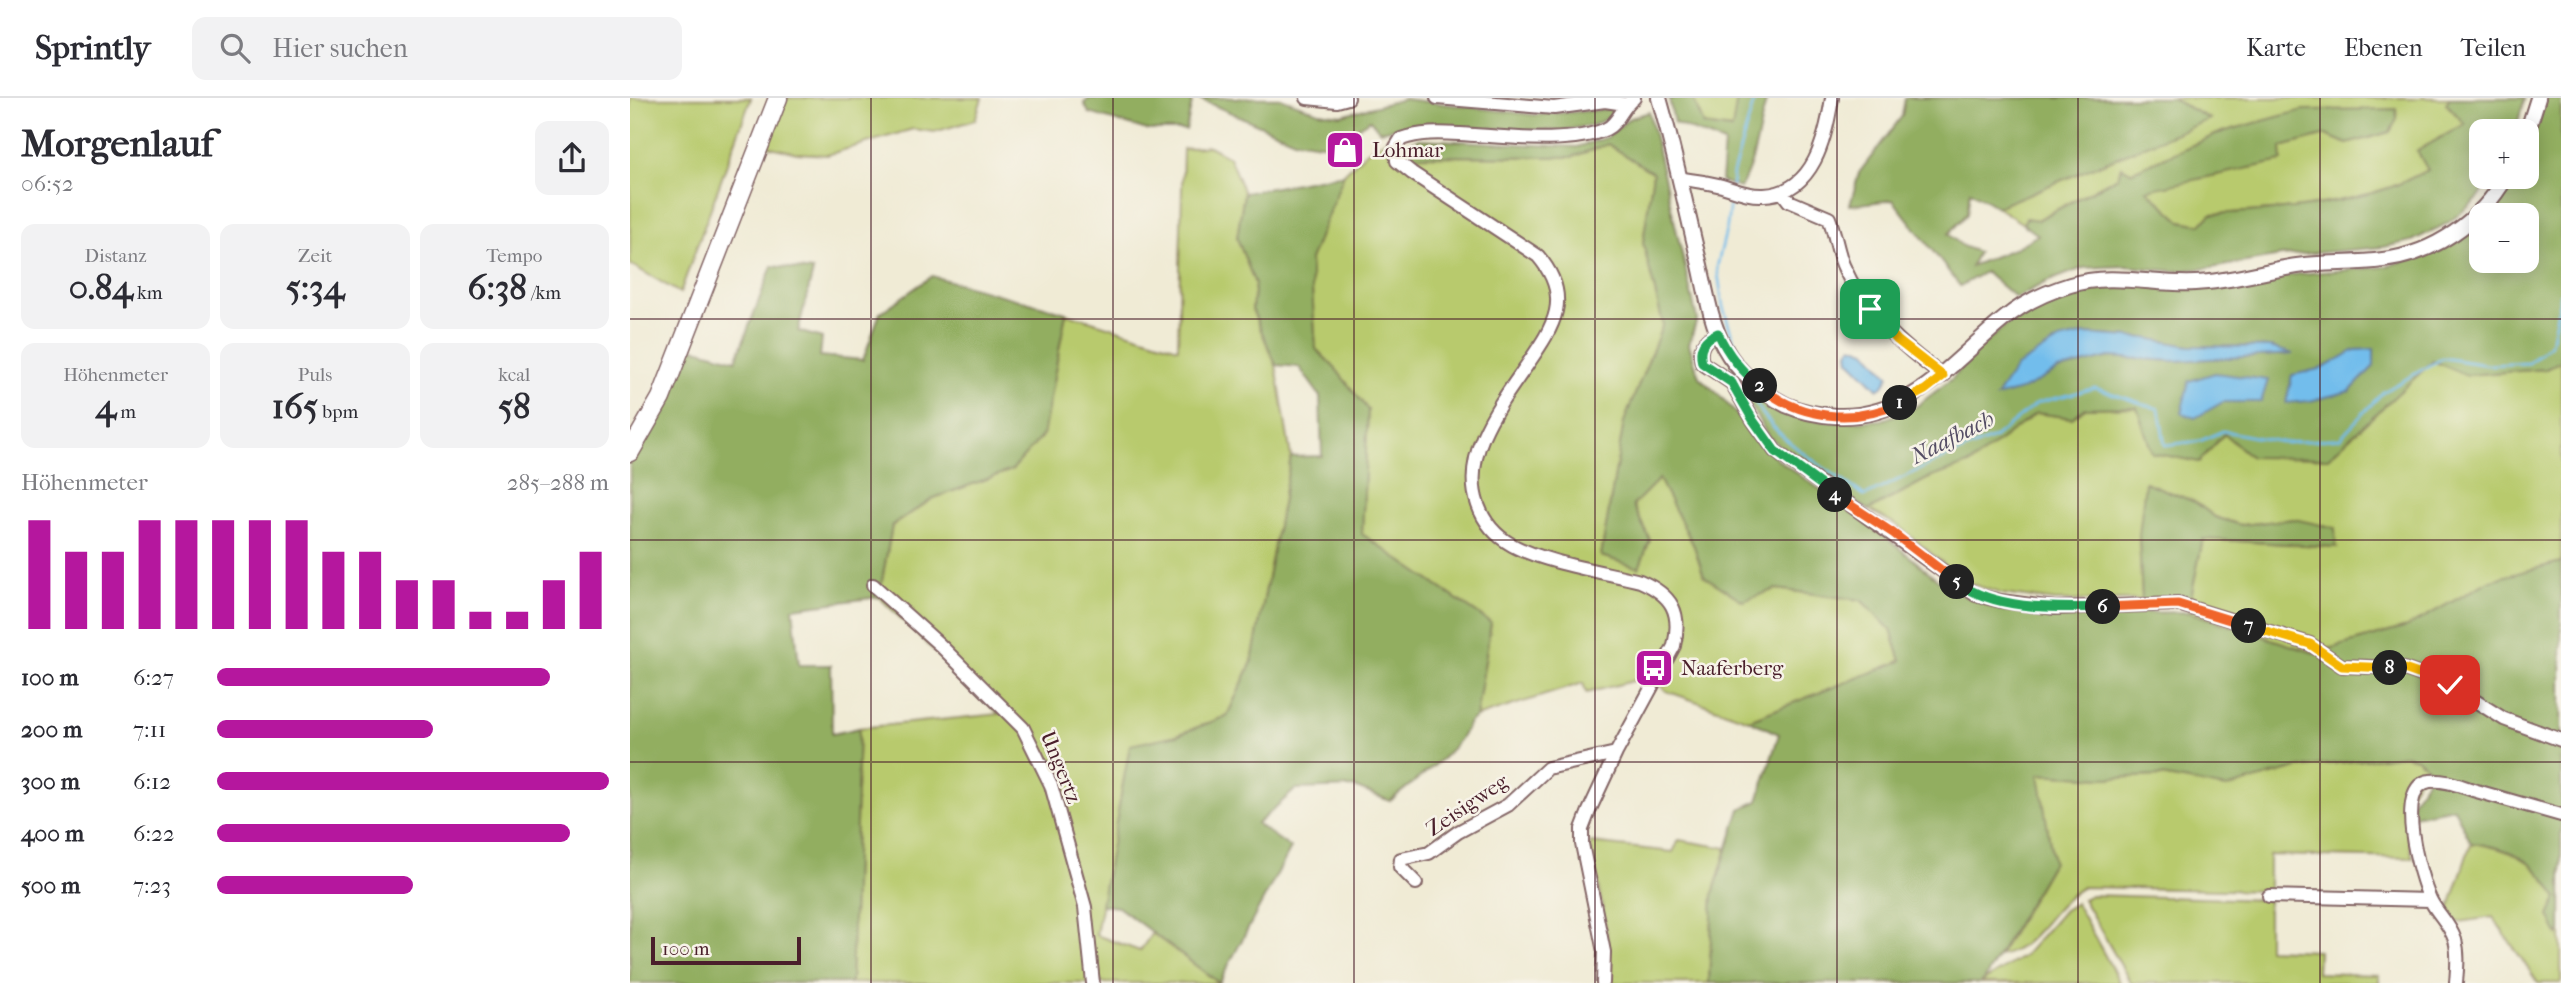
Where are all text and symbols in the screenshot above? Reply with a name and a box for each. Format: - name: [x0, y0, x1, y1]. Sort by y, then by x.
- search box: [192, 17, 682, 80]
- text: Sprintly: [35, 29, 150, 68]
- icon: search: [216, 29, 254, 67]
- text: Hier suchen: [272, 33, 408, 64]
- text: Karte: [2246, 34, 2306, 62]
- text: Ebenen: [2344, 34, 2423, 62]
- text: Teilen: [2461, 34, 2526, 62]
- map controls: [2469, 119, 2539, 273]
- button: +: [2469, 119, 2539, 189]
- text: Morgenlauf: [21, 121, 214, 166]
- button: share: [535, 121, 609, 195]
- shop icon: Lohmar: [1324, 129, 1366, 171]
- place label: Lohmar: [1372, 138, 1443, 162]
- text: 06:52: [21, 170, 73, 197]
- button: −: [2469, 203, 2539, 273]
- text: Distanz: [85, 245, 147, 267]
- text: Zeit: [298, 245, 332, 267]
- text: Tempo: [486, 245, 543, 267]
- text: 0.84: [69, 267, 133, 308]
- text: 5:34: [286, 267, 344, 308]
- text: 6:38: [467, 267, 527, 308]
- pin: [1840, 279, 1900, 339]
- text: km: [133, 282, 163, 304]
- text: /km: [527, 282, 561, 304]
- icon: arrive: [1851, 290, 1889, 328]
- text: Höhenmeter: [63, 364, 168, 386]
- text: Puls: [298, 364, 332, 386]
- text: kcal: [498, 364, 530, 386]
- pin: 2: [1742, 368, 1778, 404]
- text: 2: [1755, 374, 1764, 396]
- text: 4: [95, 386, 116, 427]
- text: 165: [272, 386, 318, 427]
- text: 58: [498, 386, 531, 427]
- pin: 1: [1882, 386, 1918, 420]
- text: 1: [1896, 391, 1903, 413]
- text: m: [116, 401, 136, 423]
- text: bpm: [318, 401, 358, 423]
- water label: Naafbach: [1905, 405, 1999, 470]
- text: Höhenmeter: [21, 469, 148, 496]
- text: 285–288 m: [507, 469, 609, 496]
- pin: 4: [1818, 478, 1852, 512]
- text: 4: [1829, 483, 1840, 505]
- pin: 5: [1940, 564, 1974, 600]
- text: 5: [1952, 570, 1961, 592]
- pin: 6: [2086, 589, 2120, 624]
- text: 6: [2097, 595, 2108, 617]
- pin: 7: [2232, 608, 2266, 644]
- text: 7: [2244, 614, 2253, 636]
- bus stop icon: Naaferberg: [1633, 647, 1675, 689]
- pin: 8: [2372, 650, 2408, 686]
- pin: [2420, 655, 2480, 715]
- place label: Naaferberg: [1681, 656, 1784, 680]
- text: 8: [2385, 656, 2394, 678]
- text: 100 m: [21, 664, 79, 691]
- text: 6:27: [133, 664, 174, 691]
- icon: check: [2431, 666, 2469, 704]
- text: 200 m: [21, 716, 82, 743]
- text: 7:11: [133, 716, 166, 743]
- street label: Ungertz: [1036, 727, 1086, 807]
- text: 300 m: [21, 768, 80, 795]
- text: 6:12: [133, 768, 171, 795]
- street label: Zeisigweg: [1422, 769, 1513, 841]
- text: 400 m: [21, 820, 84, 847]
- text: 6:22: [133, 820, 175, 847]
- text: 500 m: [21, 872, 80, 899]
- text: 7:23: [133, 872, 171, 899]
- scale bar: [651, 934, 802, 966]
- text: 100 m: [662, 938, 710, 960]

